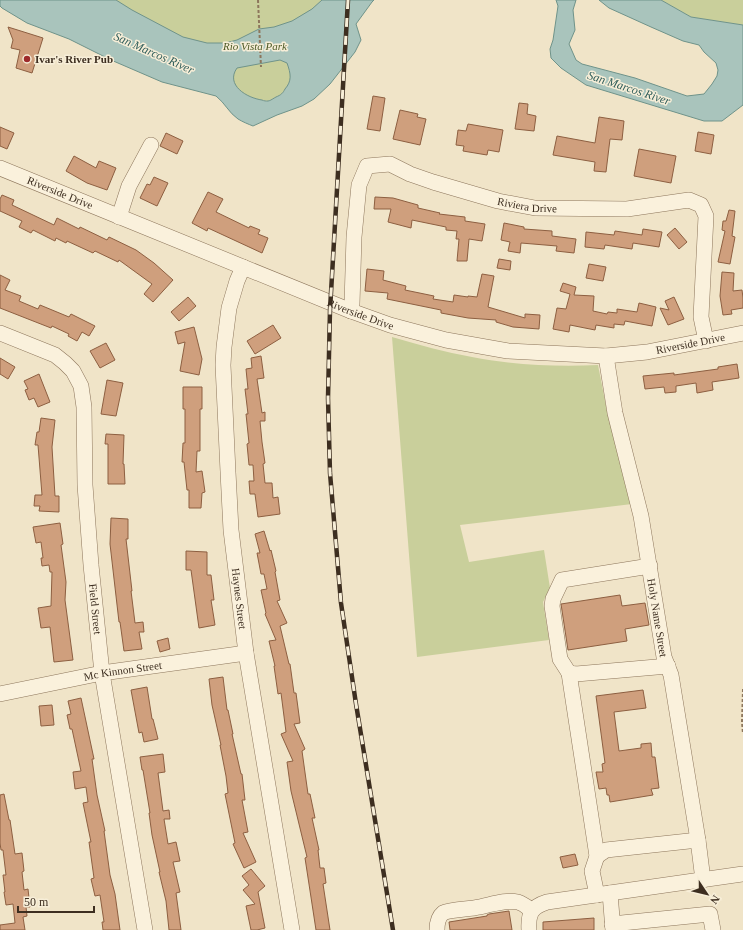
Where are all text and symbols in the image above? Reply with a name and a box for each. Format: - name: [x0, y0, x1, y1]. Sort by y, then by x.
- water label: San Marcos River: [112, 29, 197, 77]
- park label: Rio Vista Park: [222, 40, 288, 52]
- place label: Ivar's River Pub: [35, 53, 113, 65]
- marker: Ivar's River Pub: [22, 54, 32, 64]
- water label: San Marcos River: [586, 68, 672, 108]
- street label: Riverside Drive: [26, 174, 95, 211]
- street label: Riviera Drive: [496, 195, 557, 214]
- street label: Riverside Drive: [326, 296, 395, 332]
- street label: Riverside Drive: [655, 331, 726, 356]
- street label: Haynes Street: [230, 567, 249, 630]
- street label: Holy Name Street: [645, 578, 670, 658]
- street label: Field Street: [87, 583, 104, 635]
- street label: Mc Kinnon Street: [83, 659, 163, 683]
- north arrow: [687, 874, 727, 914]
- scale bar: [18, 888, 94, 914]
- text: N: [708, 893, 722, 906]
- text: 50 m: [24, 895, 49, 909]

